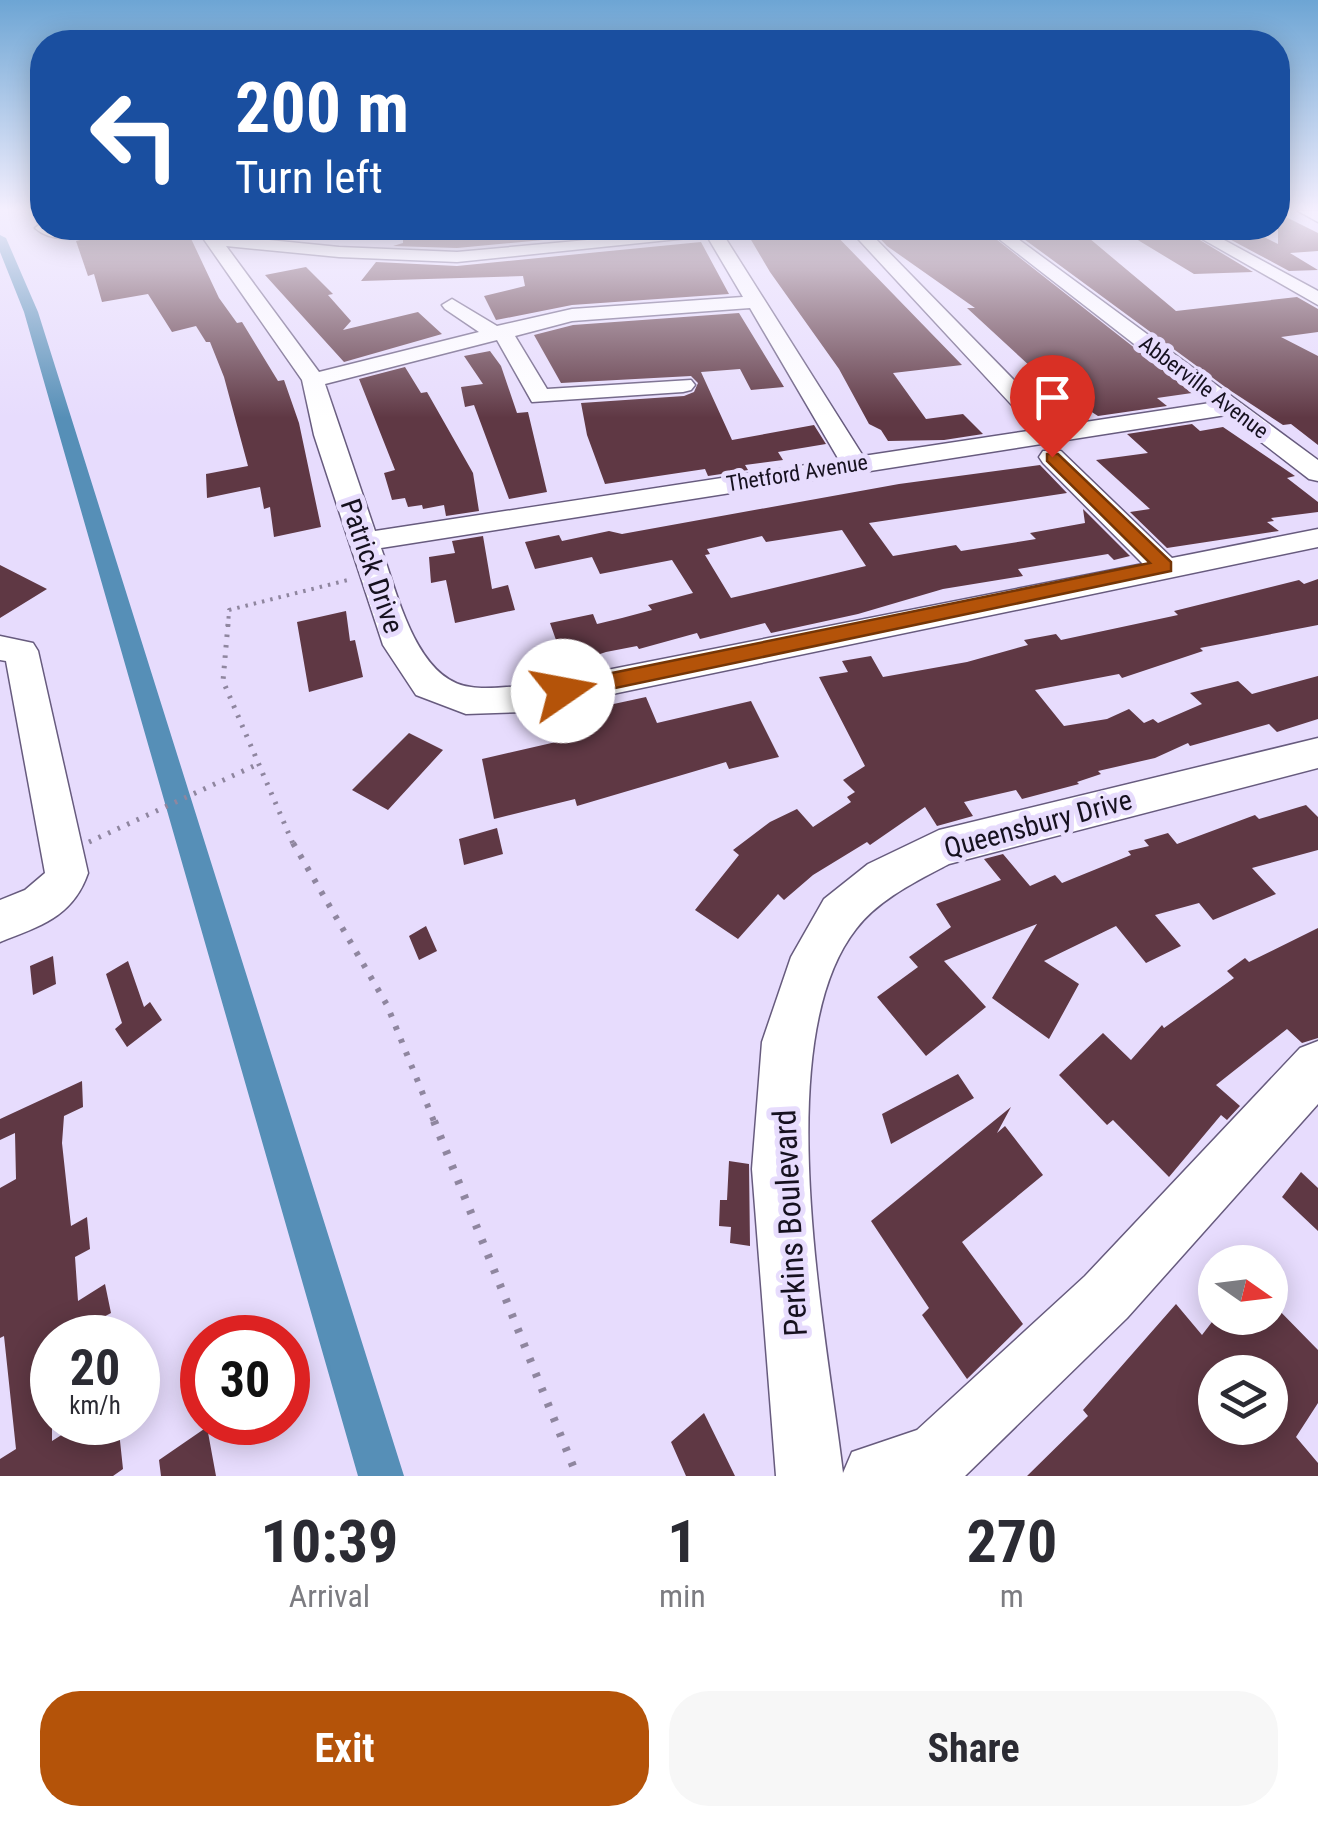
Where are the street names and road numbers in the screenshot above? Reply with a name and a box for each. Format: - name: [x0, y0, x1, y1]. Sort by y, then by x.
- street label: Abberville Avenue: [1135, 330, 1273, 444]
- street label: Thetford Avenue: [725, 449, 869, 497]
- street label: Patrick Drive: [334, 495, 410, 637]
- street label: Queensbury Drive: [941, 783, 1135, 865]
- street label: Perkins Boulevard: [765, 1109, 815, 1337]

